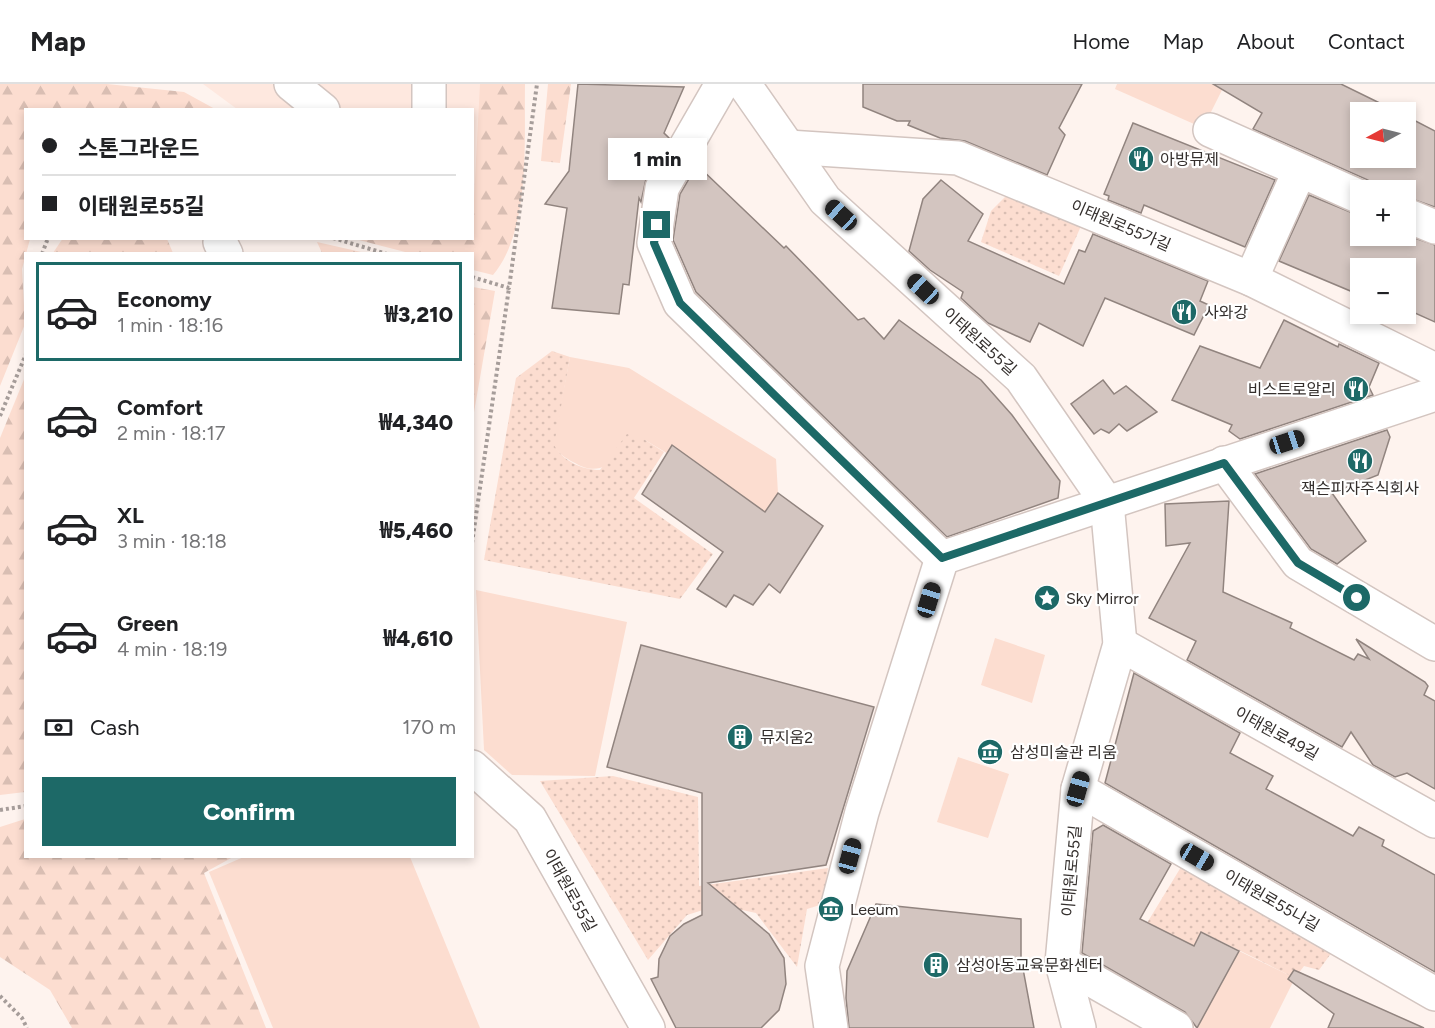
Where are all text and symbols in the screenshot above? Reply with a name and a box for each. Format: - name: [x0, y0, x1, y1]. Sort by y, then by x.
- text: Map: [30, 24, 86, 58]
- text: Home: [1073, 29, 1130, 54]
- text: Map: [1163, 29, 1204, 54]
- text: About: [1237, 29, 1295, 54]
- text: Contact: [1328, 29, 1405, 54]
- north arrow: [1350, 102, 1416, 168]
- map controls: [1350, 102, 1416, 324]
- text: 스톤그라운드: [78, 135, 199, 162]
- callout: 1 min: [608, 138, 706, 180]
- restaurant icon: 아방뮤제: [1126, 144, 1156, 174]
- text: 1 min: [634, 147, 681, 171]
- place label: 아방뮤제: [1160, 150, 1219, 169]
- button: +: [1350, 180, 1416, 246]
- text: 이태원로55길: [78, 193, 205, 220]
- car: [822, 196, 860, 234]
- street label: 이태원로55가길: [1068, 196, 1174, 255]
- route end: [643, 211, 670, 238]
- button: −: [1350, 258, 1416, 324]
- car: [904, 270, 942, 308]
- icon: car: [45, 285, 99, 339]
- text: Economy: [117, 286, 212, 313]
- restaurant icon: 사와강: [1169, 297, 1199, 327]
- text: ₩3,210: [385, 301, 453, 328]
- place label: 사와강: [1204, 303, 1248, 322]
- street label: 이태원로55길: [939, 304, 1020, 379]
- text: 1 min · 18:16: [117, 313, 223, 337]
- restaurant icon: 비스트로알리: [1341, 374, 1371, 404]
- place label: 비스트로알리: [1248, 380, 1336, 399]
- icon: car: [45, 393, 99, 447]
- text: Comfort: [117, 394, 203, 421]
- text: ₩4,340: [379, 409, 453, 436]
- text: 2 min · 18:17: [117, 421, 226, 445]
- car: [1267, 428, 1307, 456]
- restaurant icon: 잭슨피자주식회사: [1345, 446, 1375, 476]
- place label: 잭슨피자주식회사: [1301, 479, 1419, 498]
- icon: car: [45, 501, 99, 555]
- text: XL: [117, 502, 144, 529]
- text: ₩5,460: [380, 517, 453, 544]
- text: 3 min · 18:18: [117, 529, 227, 553]
- car: [915, 580, 943, 620]
- place icon: Sky Mirror: [1032, 583, 1062, 613]
- route start: [1343, 584, 1370, 611]
- place label: Sky Mirror: [1066, 589, 1139, 608]
- icon: car: [45, 609, 99, 663]
- text: Green: [117, 610, 179, 637]
- text: ₩4,610: [383, 625, 453, 652]
- text: 4 min · 18:19: [117, 637, 227, 661]
- street label: 이태원로49길: [1232, 703, 1322, 764]
- icon: cash: [42, 711, 75, 744]
- text: Cash: [90, 714, 140, 741]
- text: 170 m: [402, 715, 456, 739]
- building icon: 뮤지움2: [725, 722, 755, 752]
- place label: 뮤지움2: [760, 728, 813, 747]
- museum icon: 삼성미술관 리움: [975, 737, 1005, 767]
- place label: 삼성미술관 리움: [1010, 743, 1117, 762]
- car: [1064, 769, 1092, 809]
- button: Confirm: [42, 777, 456, 846]
- street label: 이태원로55길: [1058, 824, 1085, 918]
- car: [837, 836, 863, 876]
- car: [1177, 840, 1217, 874]
- street label: 이태원로55길: [539, 845, 600, 935]
- street label: 이태원로55나길: [1221, 866, 1323, 935]
- museum icon: Leeum: [816, 894, 846, 924]
- place label: Leeum: [850, 900, 898, 919]
- building icon: 삼성아동교육문화센터: [921, 950, 951, 980]
- place label: 삼성아동교육문화센터: [956, 956, 1103, 975]

